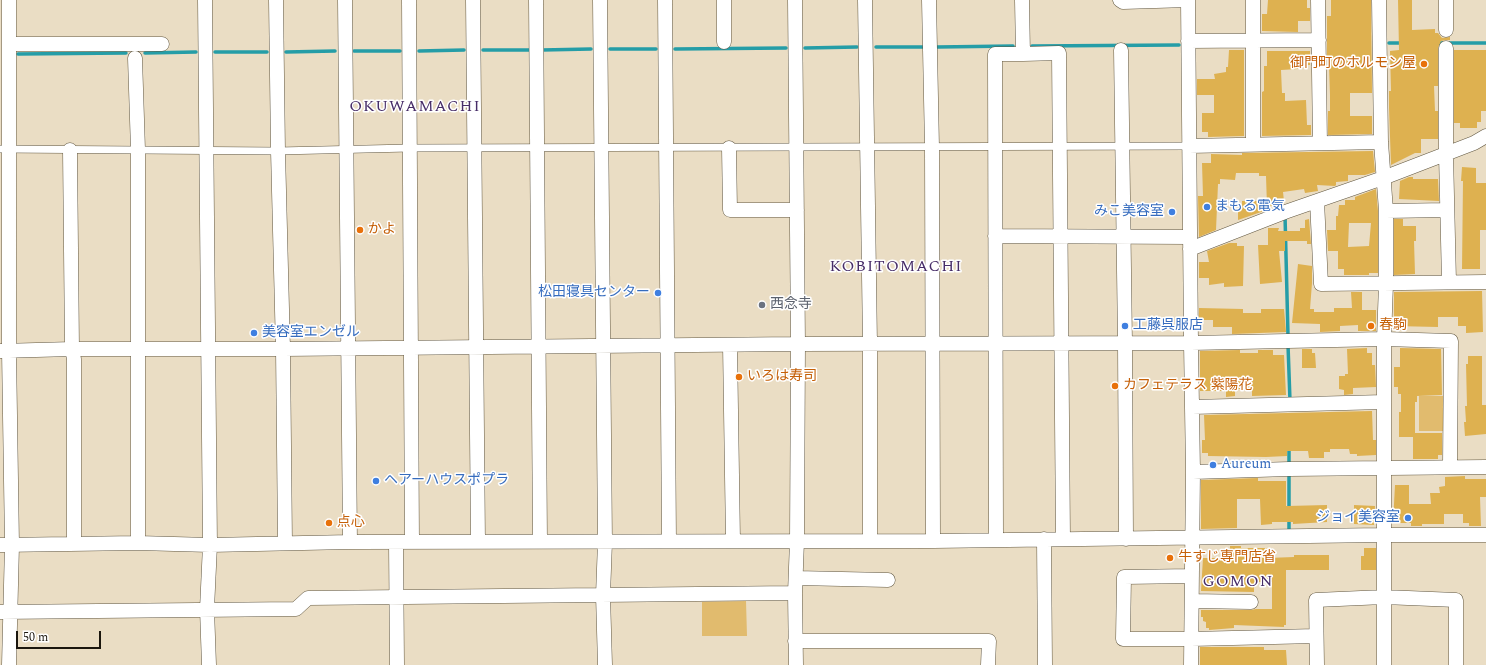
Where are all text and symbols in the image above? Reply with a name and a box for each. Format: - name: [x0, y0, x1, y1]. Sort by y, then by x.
- place label: 御門町のホルモン屋: [1290, 56, 1416, 72]
- marker: 御門町のホルモン屋: [1419, 59, 1429, 69]
- district label: OKUWAMACHI: [349, 98, 481, 118]
- place label: まもる電気: [1215, 199, 1285, 215]
- marker: まもる電気: [1202, 202, 1212, 212]
- place label: みこ美容室: [1094, 204, 1164, 220]
- marker: みこ美容室: [1167, 207, 1177, 217]
- place label: かよ: [368, 222, 396, 238]
- marker: かよ: [355, 225, 365, 235]
- district label: KOBITOMACHI: [830, 258, 962, 278]
- place label: 松田寝具センター: [538, 285, 650, 301]
- marker: 松田寝具センター: [653, 288, 663, 298]
- place label: 西念寺: [770, 297, 812, 313]
- marker: 西念寺: [757, 300, 767, 310]
- place label: 工藤呉服店: [1133, 318, 1203, 334]
- place label: 春駒: [1379, 318, 1407, 334]
- marker: 工藤呉服店: [1120, 321, 1130, 331]
- marker: 春駒: [1366, 321, 1376, 331]
- place label: 美容室エンゼル: [262, 325, 360, 341]
- marker: 美容室エンゼル: [249, 328, 259, 338]
- place label: いろは寿司: [747, 369, 817, 385]
- marker: いろは寿司: [734, 372, 744, 382]
- place label: カフェテラス 紫陽花: [1123, 378, 1252, 394]
- marker: カフェテラス 紫陽花: [1110, 381, 1120, 391]
- place label: Aureum: [1221, 457, 1271, 473]
- marker: Aureum: [1208, 460, 1218, 470]
- place label: ヘアーハウスポプラ: [384, 473, 509, 489]
- marker: ヘアーハウスポプラ: [371, 476, 381, 486]
- place label: ジョイ美容室: [1316, 510, 1400, 526]
- marker: ジョイ美容室: [1403, 513, 1413, 523]
- place label: 点心: [337, 515, 365, 531]
- marker: 点心: [324, 518, 334, 528]
- place label: 牛すじ専門店省: [1178, 550, 1276, 566]
- marker: 牛すじ専門店省: [1165, 553, 1175, 563]
- district label: GOMON: [1202, 573, 1274, 593]
- scale bar: [18, 623, 103, 649]
- text: 50 m: [23, 628, 48, 647]

